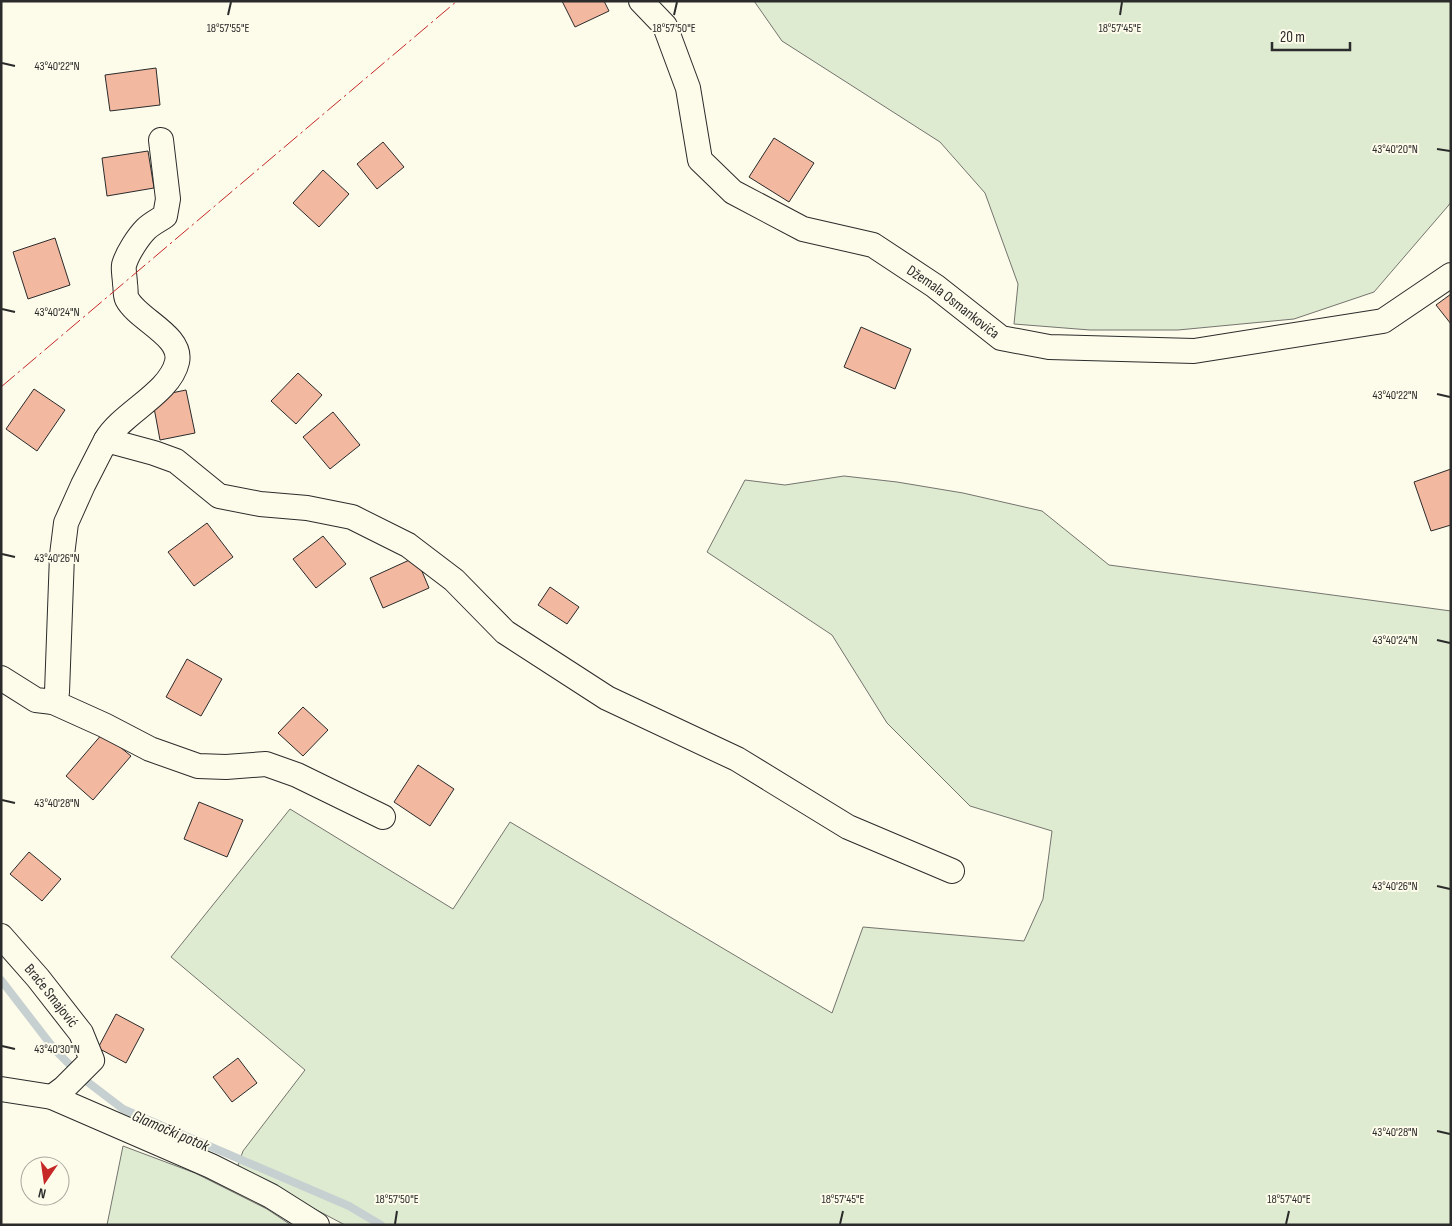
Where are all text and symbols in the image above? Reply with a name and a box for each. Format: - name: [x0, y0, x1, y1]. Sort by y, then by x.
- scale bar: [1272, 20, 1350, 52]
- text: 18°57'55"E: [207, 21, 249, 36]
- text: 18°57'50"E: [652, 21, 696, 36]
- text: 18°57'45"E: [1099, 21, 1142, 36]
- text: 20 m: [1280, 28, 1305, 47]
- text: 43°40'22"N: [34, 59, 80, 74]
- text: 43°40'20"N: [1372, 142, 1418, 157]
- street label: Džemala Osmankovića: [903, 261, 1003, 343]
- text: 43°40'24"N: [34, 305, 80, 320]
- text: 43°40'22"N: [1372, 388, 1418, 403]
- text: 43°40'26"N: [34, 551, 80, 566]
- text: 43°40'24"N: [1372, 633, 1418, 648]
- text: 43°40'28"N: [34, 796, 80, 811]
- text: 43°40'26"N: [1372, 879, 1418, 894]
- street label: Braće Smajović: [20, 960, 82, 1032]
- text: 43°40'30"N: [34, 1042, 80, 1057]
- water label: Glamočki potok: [129, 1107, 213, 1156]
- text: 43°40'28"N: [1372, 1125, 1418, 1140]
- north arrow: [20, 1156, 70, 1206]
- text: N: [37, 1184, 48, 1202]
- text: 18°57'50"E: [375, 1192, 419, 1207]
- text: 18°57'45"E: [822, 1192, 865, 1207]
- text: 18°57'40"E: [1267, 1192, 1311, 1207]

